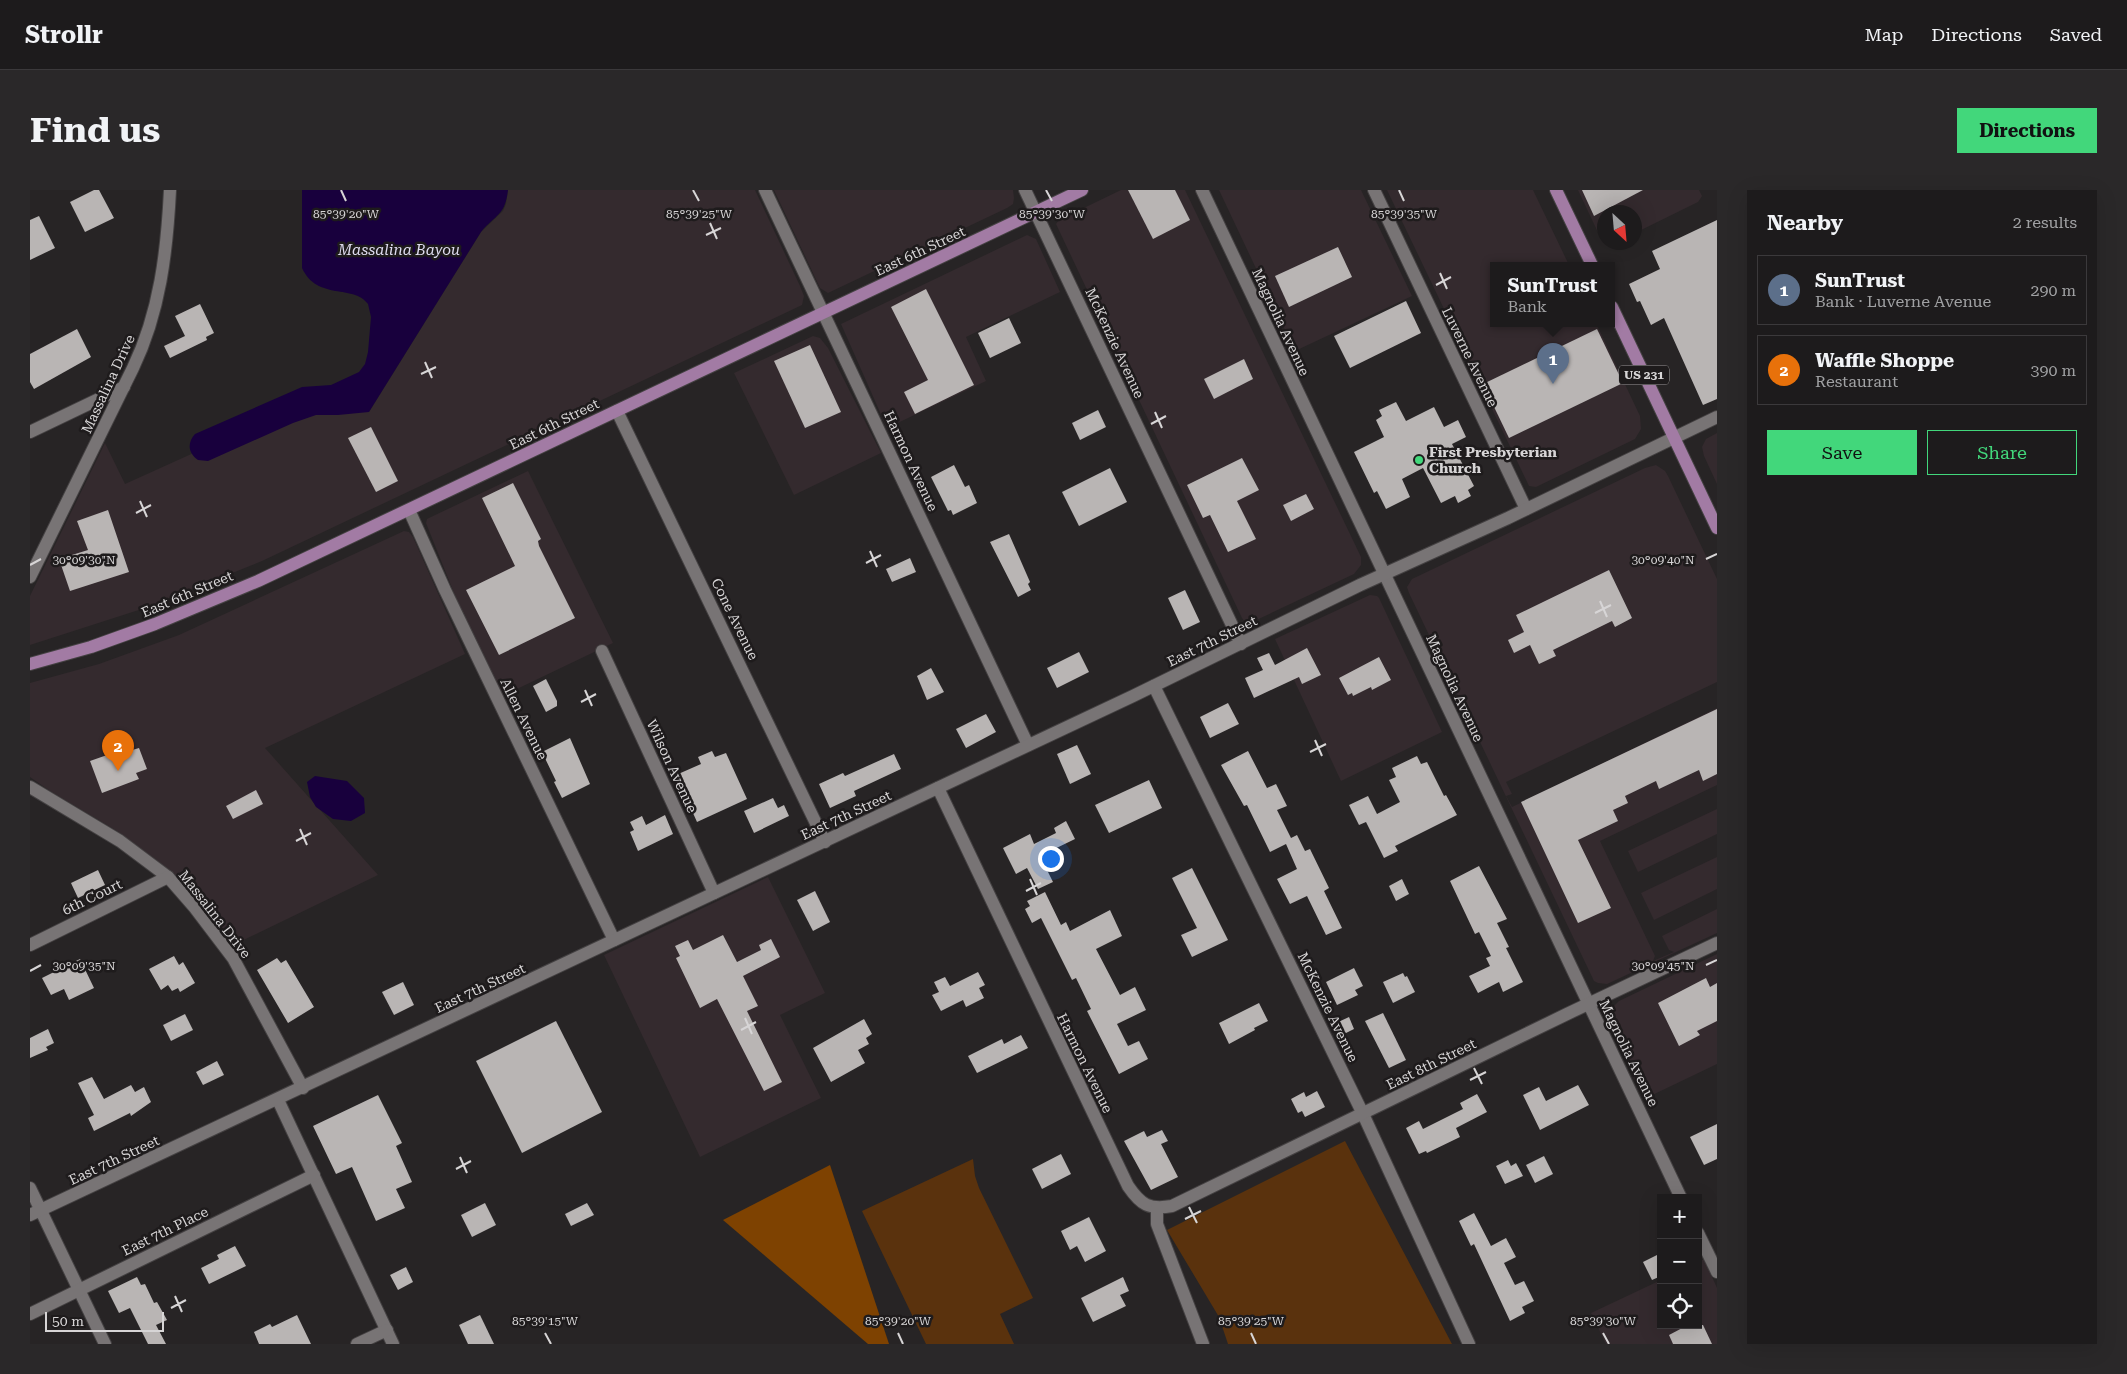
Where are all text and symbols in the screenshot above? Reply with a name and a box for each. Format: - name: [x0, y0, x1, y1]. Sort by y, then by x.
- text: Strollr: [25, 21, 103, 49]
- text: Map: [1865, 24, 1903, 45]
- text: Directions: [1931, 24, 2022, 45]
- text: Saved: [2050, 24, 2102, 45]
- button: Directions: [1957, 108, 2097, 153]
- text: Find us: [30, 110, 160, 151]
- north arrow: [1597, 205, 1642, 250]
- text: 85°39'20"W: [313, 207, 380, 221]
- text: 85°39'25"W: [666, 207, 733, 221]
- text: 85°39'30"W: [1019, 207, 1086, 221]
- text: 85°39'35"W: [1371, 207, 1438, 221]
- text: Nearby: [1767, 211, 1843, 235]
- text: 2 results: [2013, 213, 2077, 232]
- street label: East 6th Street: [872, 223, 968, 279]
- water label: Massalina Bayou: [337, 241, 460, 259]
- popup: [1490, 262, 1615, 327]
- street label: Magnolia Avenue: [1249, 266, 1313, 378]
- text: SunTrust: [1815, 269, 1905, 292]
- text: SunTrust: [1507, 274, 1598, 297]
- text: 1: [1780, 281, 1788, 300]
- text: 290 m: [2030, 281, 2076, 300]
- street label: McKenzie Avenue: [1082, 285, 1148, 401]
- text: Bank · Luverne Avenue: [1815, 292, 1991, 311]
- text: Bank: [1507, 297, 1547, 316]
- street label: Luverne Avenue: [1439, 304, 1501, 410]
- street label: Massalina Drive: [78, 332, 138, 436]
- pin: 1: [1537, 343, 1569, 384]
- text: Waffle Shoppe: [1815, 349, 1954, 372]
- text: 2: [1780, 361, 1788, 380]
- text: 390 m: [2030, 361, 2076, 380]
- road number: US 231: [1619, 366, 1669, 384]
- text: Restaurant: [1815, 372, 1898, 391]
- street label: East 6th Street: [507, 395, 601, 453]
- street label: Harmon Avenue: [881, 408, 941, 514]
- button: Save: [1767, 430, 1917, 475]
- button: Share: [1927, 430, 2077, 475]
- place label: First Presbyterian Church: [1429, 444, 1558, 476]
- marker: First Presbyterian Church: [1413, 454, 1425, 466]
- text: 30°09'30"N: [52, 553, 116, 567]
- text: 30°09'40"N: [1631, 553, 1695, 567]
- street label: East 6th Street: [139, 568, 235, 620]
- street label: Cone Avenue: [708, 575, 762, 663]
- street label: East 7th Street: [1165, 612, 1259, 670]
- street label: Magnolia Avenue: [1423, 632, 1487, 744]
- street label: Allen Avenue: [497, 675, 551, 763]
- street label: Wilson Avenue: [643, 717, 701, 815]
- pin: 2: [102, 730, 134, 771]
- street label: East 7th Street: [798, 787, 894, 843]
- your location: [1038, 846, 1064, 872]
- street label: Massalina Drive: [176, 867, 254, 961]
- street label: 6th Court: [60, 876, 124, 918]
- street label: McKenzie Avenue: [1294, 950, 1362, 1065]
- text: 30°09'35"N: [52, 959, 116, 973]
- text: 30°09'45"N: [1631, 959, 1695, 973]
- street label: East 7th Street: [432, 960, 528, 1016]
- street label: Magnolia Avenue: [1596, 997, 1662, 1109]
- street label: Harmon Avenue: [1054, 1011, 1116, 1116]
- street label: East 8th Street: [1384, 1035, 1478, 1093]
- street label: East 7th Street: [66, 1132, 162, 1188]
- map controls: [1657, 1194, 1702, 1329]
- button: +: [1657, 1194, 1702, 1239]
- street label: East 7th Place: [119, 1203, 211, 1259]
- button: −: [1657, 1239, 1702, 1284]
- button: locate: [1657, 1284, 1702, 1329]
- scale bar: [45, 1309, 164, 1332]
- text: 50 m: [52, 1313, 84, 1329]
- text: 85°39'15"W: [512, 1314, 579, 1328]
- text: 85°39'20"W: [865, 1314, 932, 1328]
- text: 85°39'25"W: [1218, 1314, 1285, 1328]
- text: 85°39'30"W: [1570, 1314, 1637, 1328]

